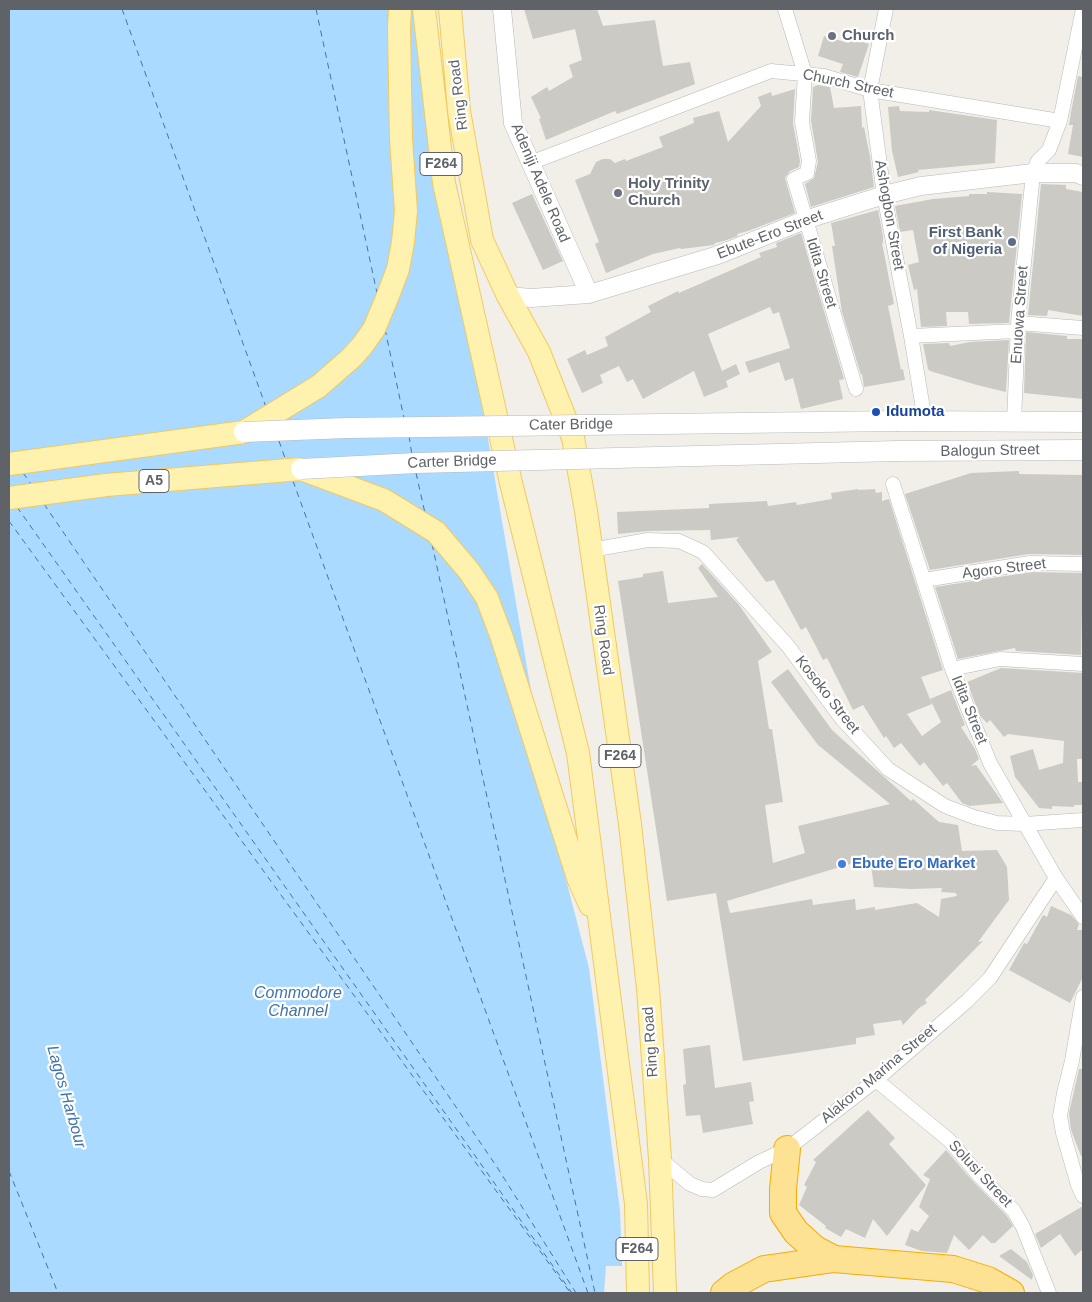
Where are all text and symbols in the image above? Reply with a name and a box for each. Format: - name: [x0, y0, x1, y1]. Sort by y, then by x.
- place label: Church: [842, 27, 894, 45]
- marker: Church: [826, 30, 838, 42]
- street label: Ring Road: [446, 59, 472, 131]
- street label: Church Street: [801, 66, 895, 102]
- street label: Adeniji Adele Road: [507, 121, 573, 245]
- road number: F264: [420, 152, 462, 175]
- street label: Ashogbon Street: [870, 158, 908, 272]
- place label: Holy Trinity Church: [628, 175, 710, 210]
- marker: Holy Trinity Church: [612, 187, 624, 199]
- street label: Ebute-Ero Street: [715, 207, 825, 263]
- place label: First Bank of Nigeria: [929, 224, 1002, 259]
- street label: Idita Street: [802, 236, 840, 310]
- marker: First Bank of Nigeria: [1006, 236, 1018, 248]
- street label: Enuowa Street: [1008, 265, 1032, 365]
- place label: Idumota: [886, 403, 944, 421]
- marker: Idumota: [870, 406, 882, 418]
- street label: Cater Bridge: [529, 415, 613, 435]
- street label: Balogun Street: [940, 441, 1040, 461]
- street label: Carter Bridge: [407, 451, 497, 473]
- road number: A5: [139, 470, 169, 492]
- street label: Agoro Street: [961, 555, 1047, 583]
- street label: Ring Road: [589, 604, 617, 676]
- street label: Kosoko Street: [791, 652, 863, 738]
- street label: Idita Street: [947, 673, 991, 747]
- road number: F264: [599, 744, 641, 768]
- place label: Ebute Ero Market: [852, 855, 975, 873]
- marker: Ebute Ero Market: [836, 858, 848, 870]
- water label: Commodore Channel: [254, 984, 342, 1022]
- street label: Ring Road: [640, 1006, 662, 1078]
- street label: Alakoro Marina Street: [818, 1020, 940, 1128]
- water label: Lagos Harbour: [42, 1043, 90, 1151]
- street label: Solusi Street: [944, 1137, 1016, 1211]
- road number: F264: [616, 1238, 658, 1260]

